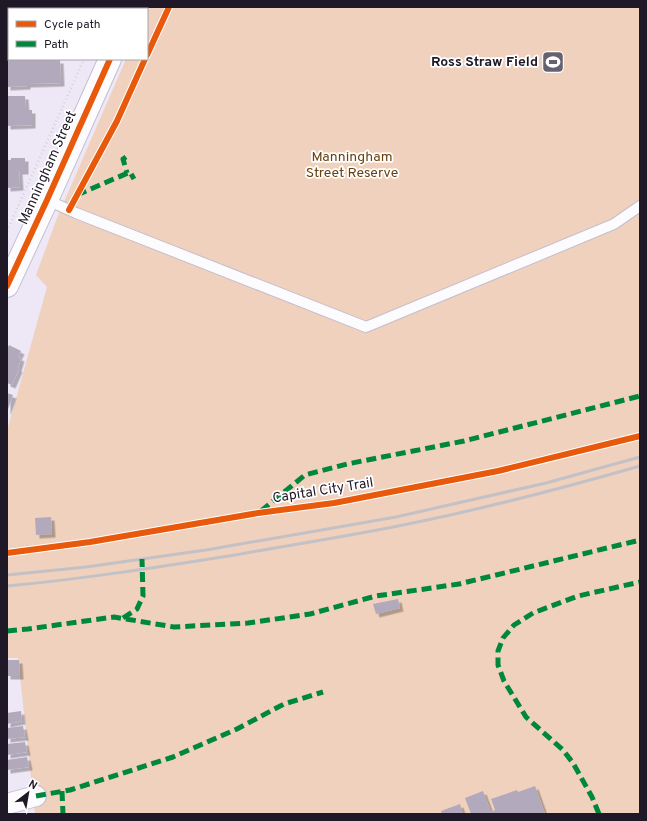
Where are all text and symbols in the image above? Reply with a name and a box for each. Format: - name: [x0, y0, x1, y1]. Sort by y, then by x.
- legend: [8, 8, 148, 60]
- text: Cycle path: [44, 17, 101, 33]
- text: Path: [44, 37, 69, 53]
- sports icon: Ross Straw Field: [540, 49, 566, 75]
- place label: Ross Straw Field: [431, 54, 538, 71]
- street label: Manningham Street: [15, 108, 81, 228]
- park label: Manningham Street Reserve: [306, 149, 398, 182]
- street label: Capital City Trail: [271, 475, 375, 507]
- north arrow: [8, 773, 48, 813]
- text: N: [26, 777, 40, 793]

